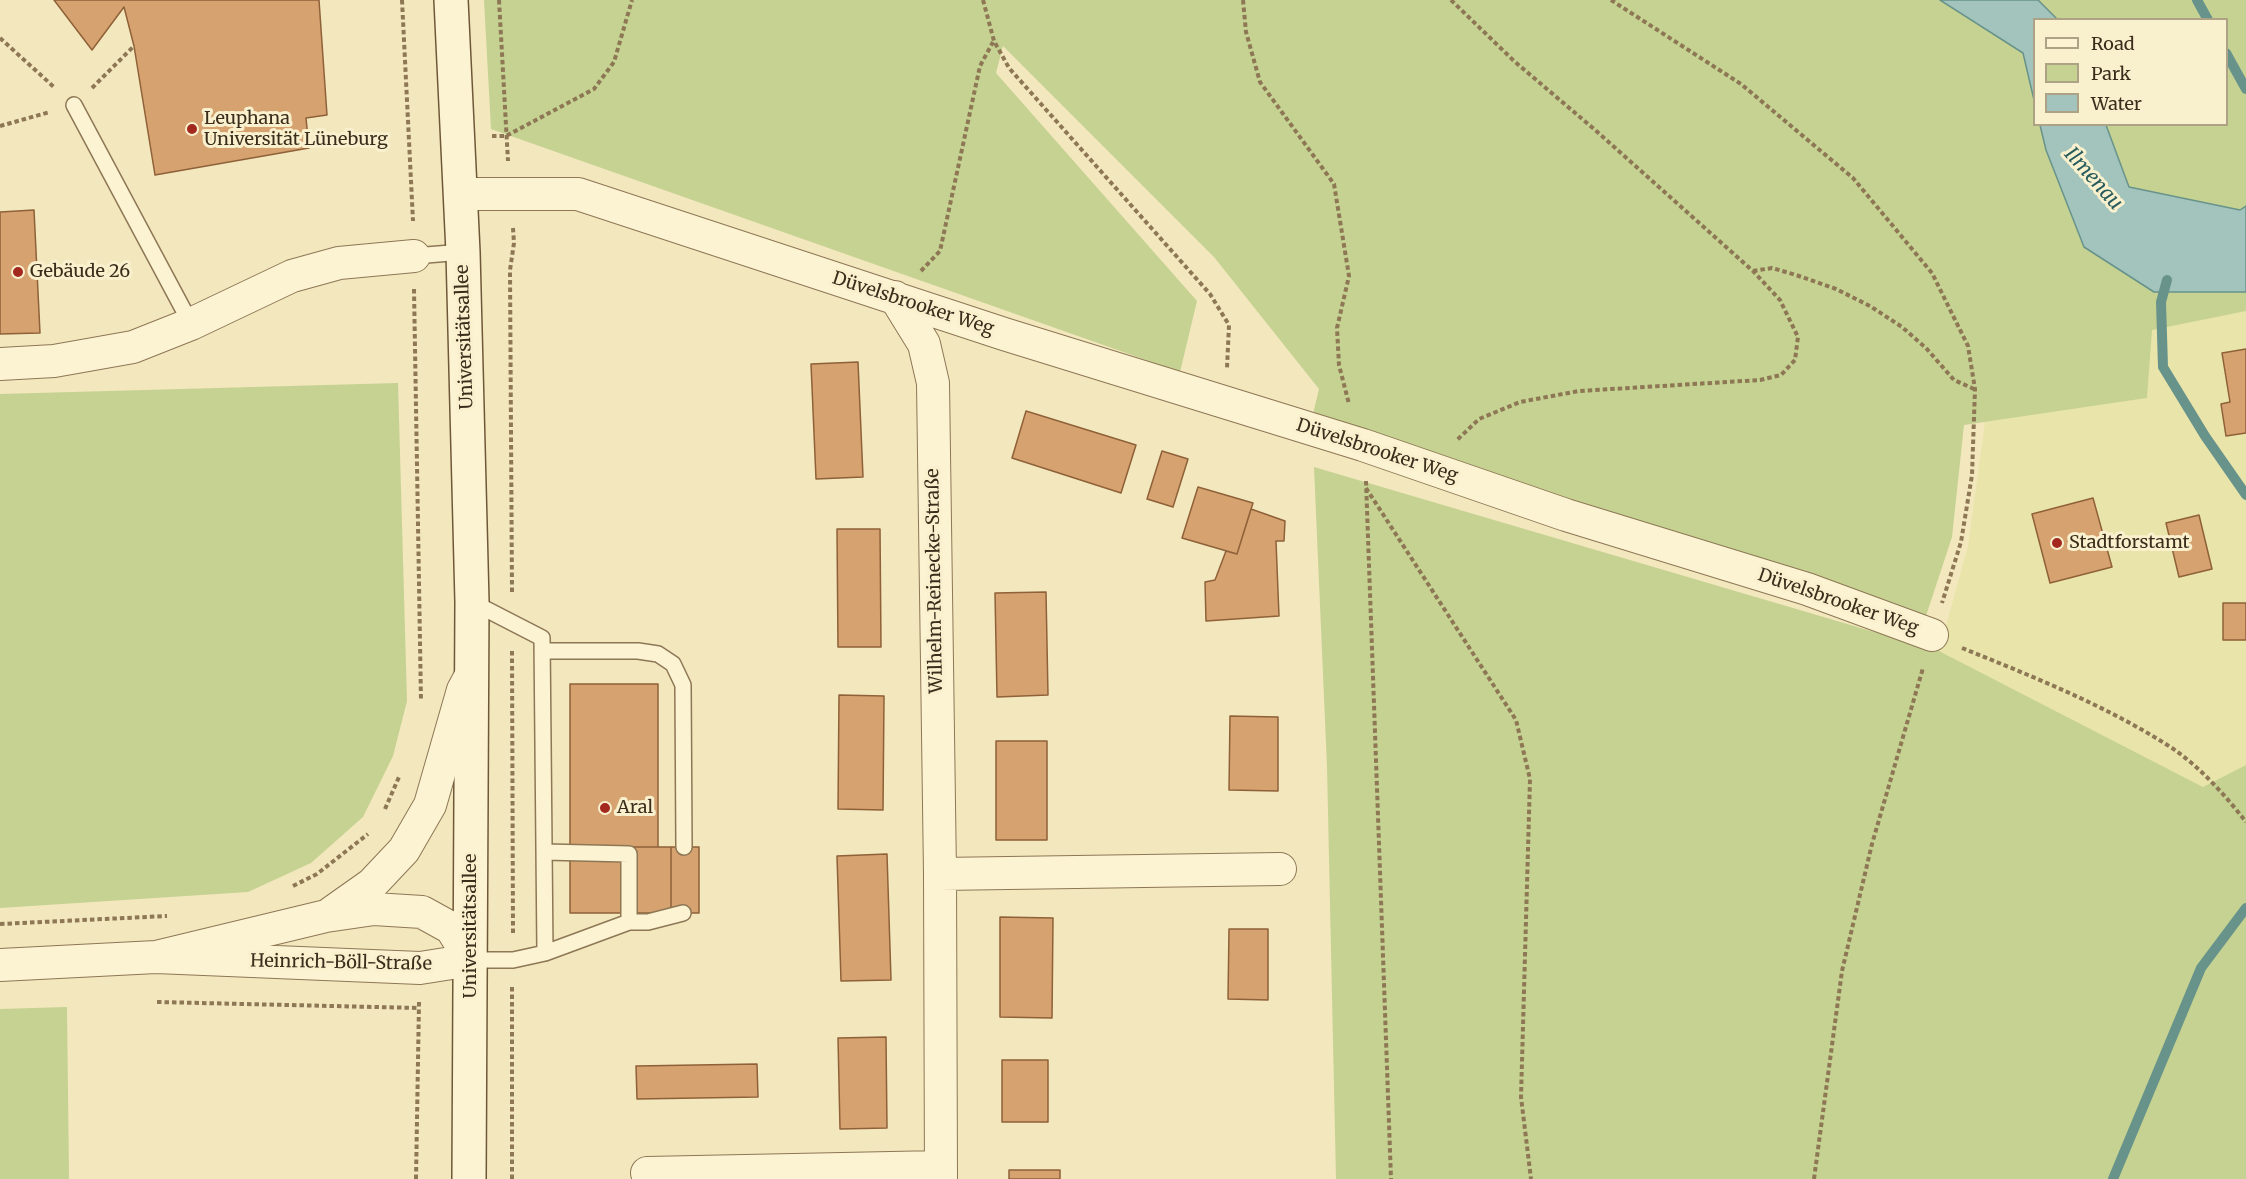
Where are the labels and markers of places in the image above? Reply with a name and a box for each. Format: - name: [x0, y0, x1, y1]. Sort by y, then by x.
- place label: Leuphana Universität Lüneburg: [204, 108, 388, 150]
- marker: Leuphana Universität Lüneburg: [185, 122, 199, 136]
- place label: Gebäude 26: [30, 261, 130, 283]
- marker: Gebäude 26: [11, 265, 25, 279]
- place label: Stadtforstamt: [2069, 532, 2190, 554]
- marker: Stadtforstamt: [2050, 536, 2064, 550]
- place label: Aral: [617, 797, 653, 819]
- marker: Aral: [598, 801, 612, 815]

